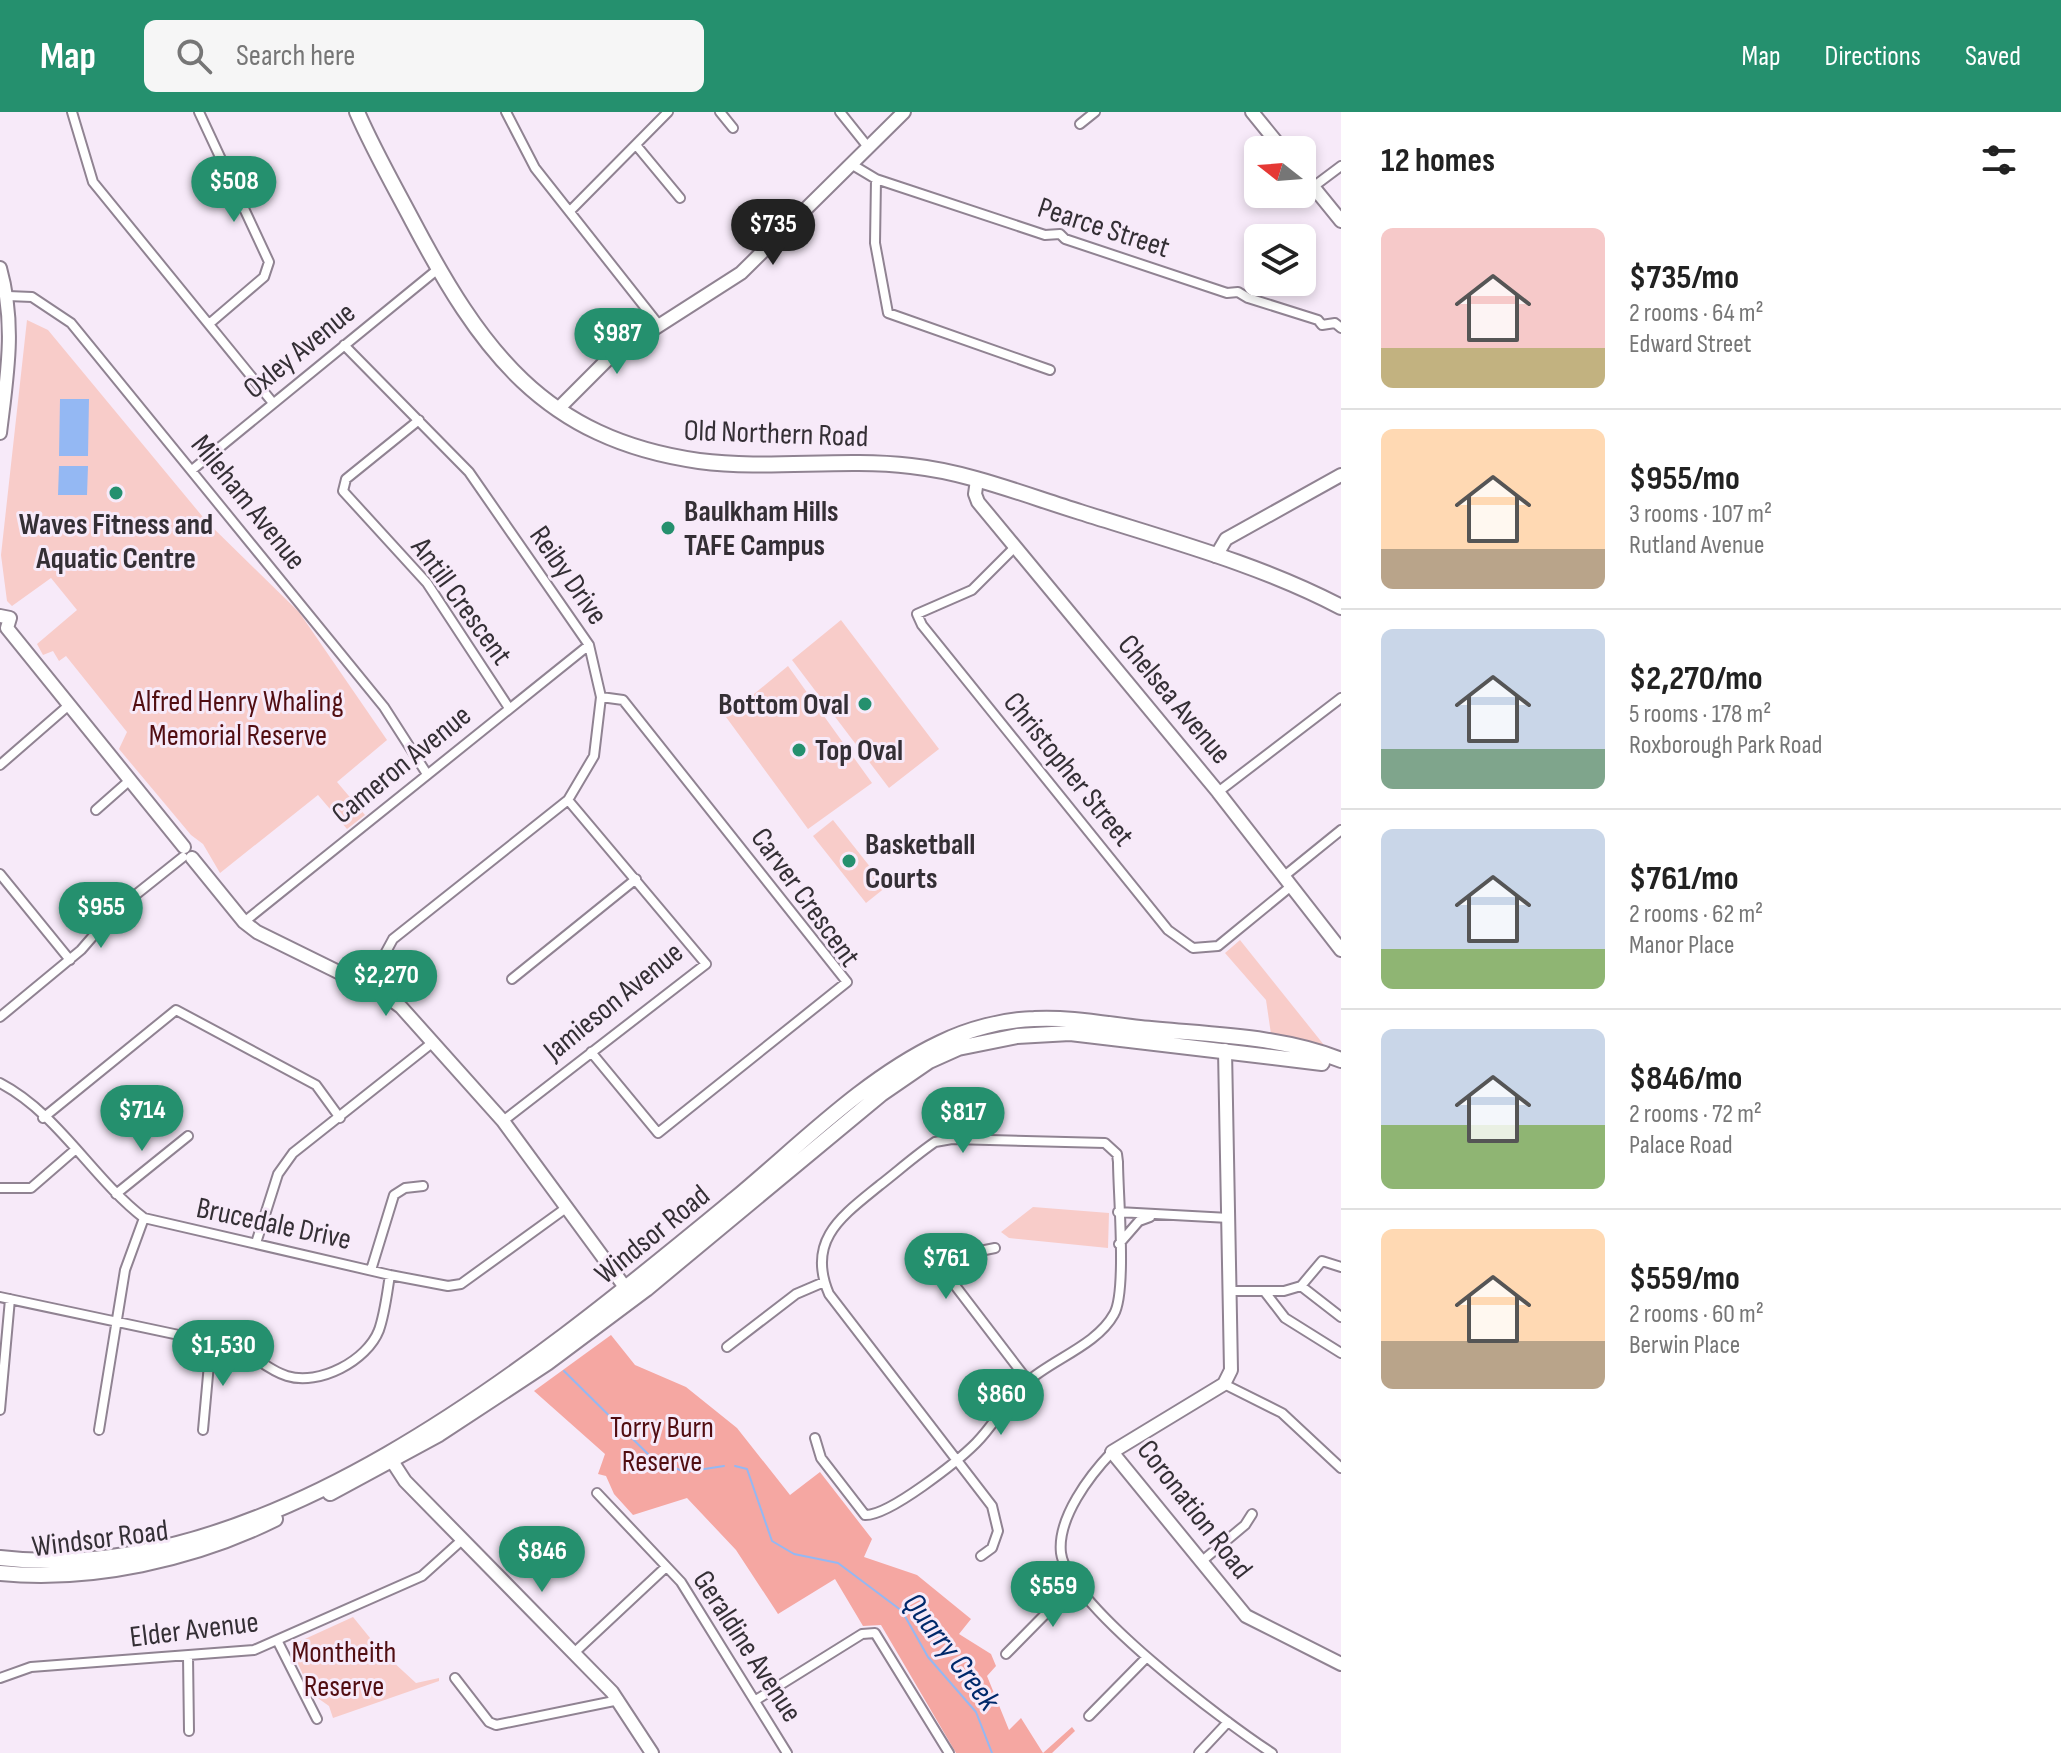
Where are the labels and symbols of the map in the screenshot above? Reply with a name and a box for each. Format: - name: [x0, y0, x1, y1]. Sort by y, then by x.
- north arrow: [1244, 136, 1316, 208]
- pin: $508: [187, 156, 281, 224]
- street label: Pearce Street: [1033, 190, 1174, 266]
- pin: $735: [726, 199, 820, 267]
- street label: Oxley Avenue: [237, 295, 363, 407]
- pin: $987: [570, 308, 664, 376]
- street label: Old Northern Road: [683, 413, 869, 455]
- street label: Mileham Avenue: [183, 428, 313, 577]
- marker: Waves Fitness and Aquatic Centre: [107, 484, 125, 502]
- place label: Baulkham Hills TAFE Campus: [684, 494, 839, 564]
- place label: Waves Fitness and Aquatic Centre: [19, 507, 213, 577]
- street label: Reiby Drive: [521, 519, 615, 632]
- marker: Baulkham Hills TAFE Campus: [659, 519, 677, 537]
- street label: Antill Crescent: [402, 530, 519, 672]
- street label: Chelsea Avenue: [1110, 628, 1239, 772]
- park label: Alfred Henry Whaling Memorial Reserve: [132, 684, 343, 754]
- street label: Christopher Street: [995, 685, 1141, 854]
- place label: Bottom Oval: [718, 687, 849, 723]
- marker: Bottom Oval: [856, 695, 874, 713]
- street label: Cameron Avenue: [325, 698, 478, 832]
- place label: Top Oval: [815, 733, 903, 769]
- marker: Top Oval: [790, 741, 808, 759]
- street label: Carver Crescent: [743, 821, 868, 974]
- place label: Basketball Courts: [865, 827, 975, 897]
- marker: Basketball Courts: [840, 852, 858, 870]
- pin: $955: [54, 882, 148, 950]
- street label: Jamieson Avenue: [536, 935, 691, 1070]
- pin: $2,270: [321, 950, 451, 1018]
- pin: $714: [95, 1085, 189, 1153]
- pin: $817: [916, 1087, 1010, 1155]
- street label: Windsor Road: [588, 1178, 717, 1292]
- street label: Brucedale Drive: [193, 1190, 354, 1258]
- pin: $761: [899, 1233, 993, 1301]
- pin: $1,530: [158, 1320, 288, 1388]
- pin: $860: [954, 1369, 1048, 1437]
- park label: Torry Burn Reserve: [610, 1410, 714, 1480]
- street label: Coronation Road: [1129, 1433, 1260, 1586]
- street label: Windsor Road: [30, 1513, 170, 1565]
- pin: $846: [495, 1526, 589, 1594]
- pin: $559: [1006, 1561, 1100, 1629]
- street label: Geraldine Avenue: [685, 1564, 809, 1729]
- water label: Quarry Creek: [894, 1585, 1008, 1719]
- street label: Elder Avenue: [128, 1604, 260, 1656]
- park label: Montheith Reserve: [292, 1635, 396, 1705]

